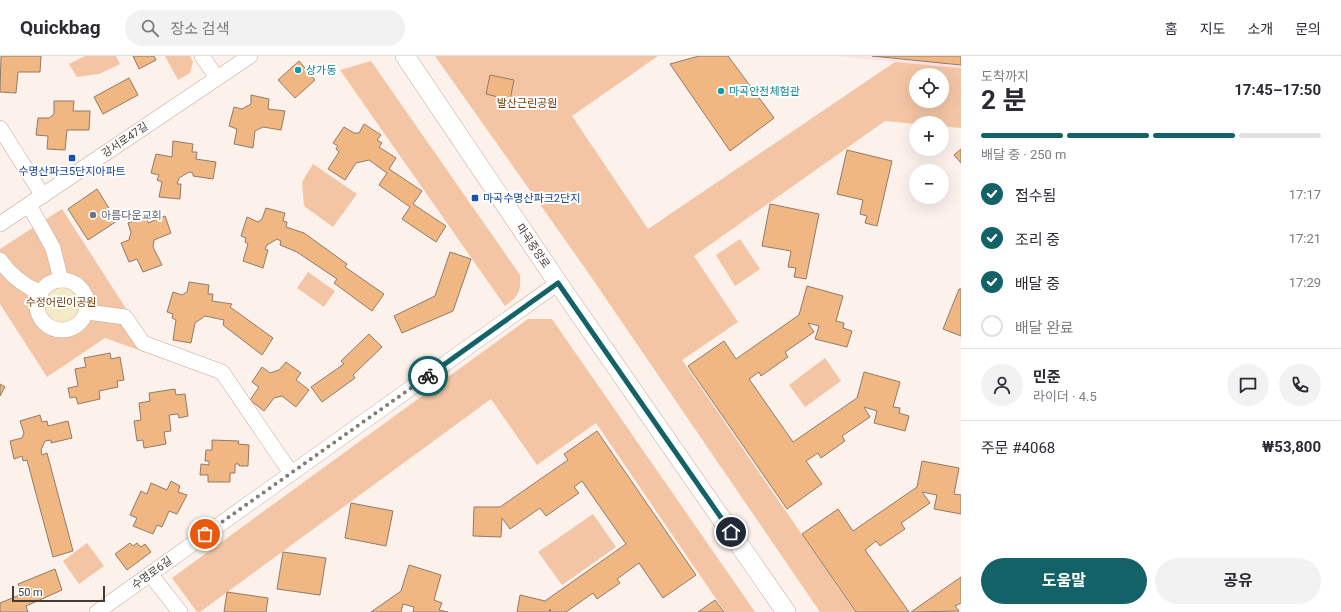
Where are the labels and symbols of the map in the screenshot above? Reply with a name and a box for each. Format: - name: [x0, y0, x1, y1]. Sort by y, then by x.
- place label: 상가동: [306, 64, 336, 77]
- marker: 상가동: [293, 65, 303, 75]
- place label: 마곡안전체험관: [729, 85, 800, 98]
- marker: 마곡안전체험관: [716, 86, 726, 96]
- park label: 발산근린공원: [497, 97, 557, 110]
- street label: 강서로47길: [99, 120, 151, 160]
- marker: 수명산파크5단지아파트: [67, 153, 77, 163]
- place label: 수명산파크5단지아파트: [18, 165, 126, 178]
- place label: 마곡수명산파크2단지: [483, 192, 580, 205]
- marker: 마곡수명산파크2단지: [470, 193, 480, 203]
- place label: 아름다운교회: [101, 209, 162, 222]
- marker: 아름다운교회: [88, 210, 98, 220]
- street label: 마곡중앙로: [513, 221, 553, 271]
- park label: 수정어린이공원: [26, 296, 96, 309]
- courier: [408, 356, 448, 396]
- pin: [714, 515, 748, 549]
- pin: [188, 517, 222, 551]
- street label: 수명로6길: [129, 554, 175, 592]
- scale bar: [12, 584, 105, 603]

